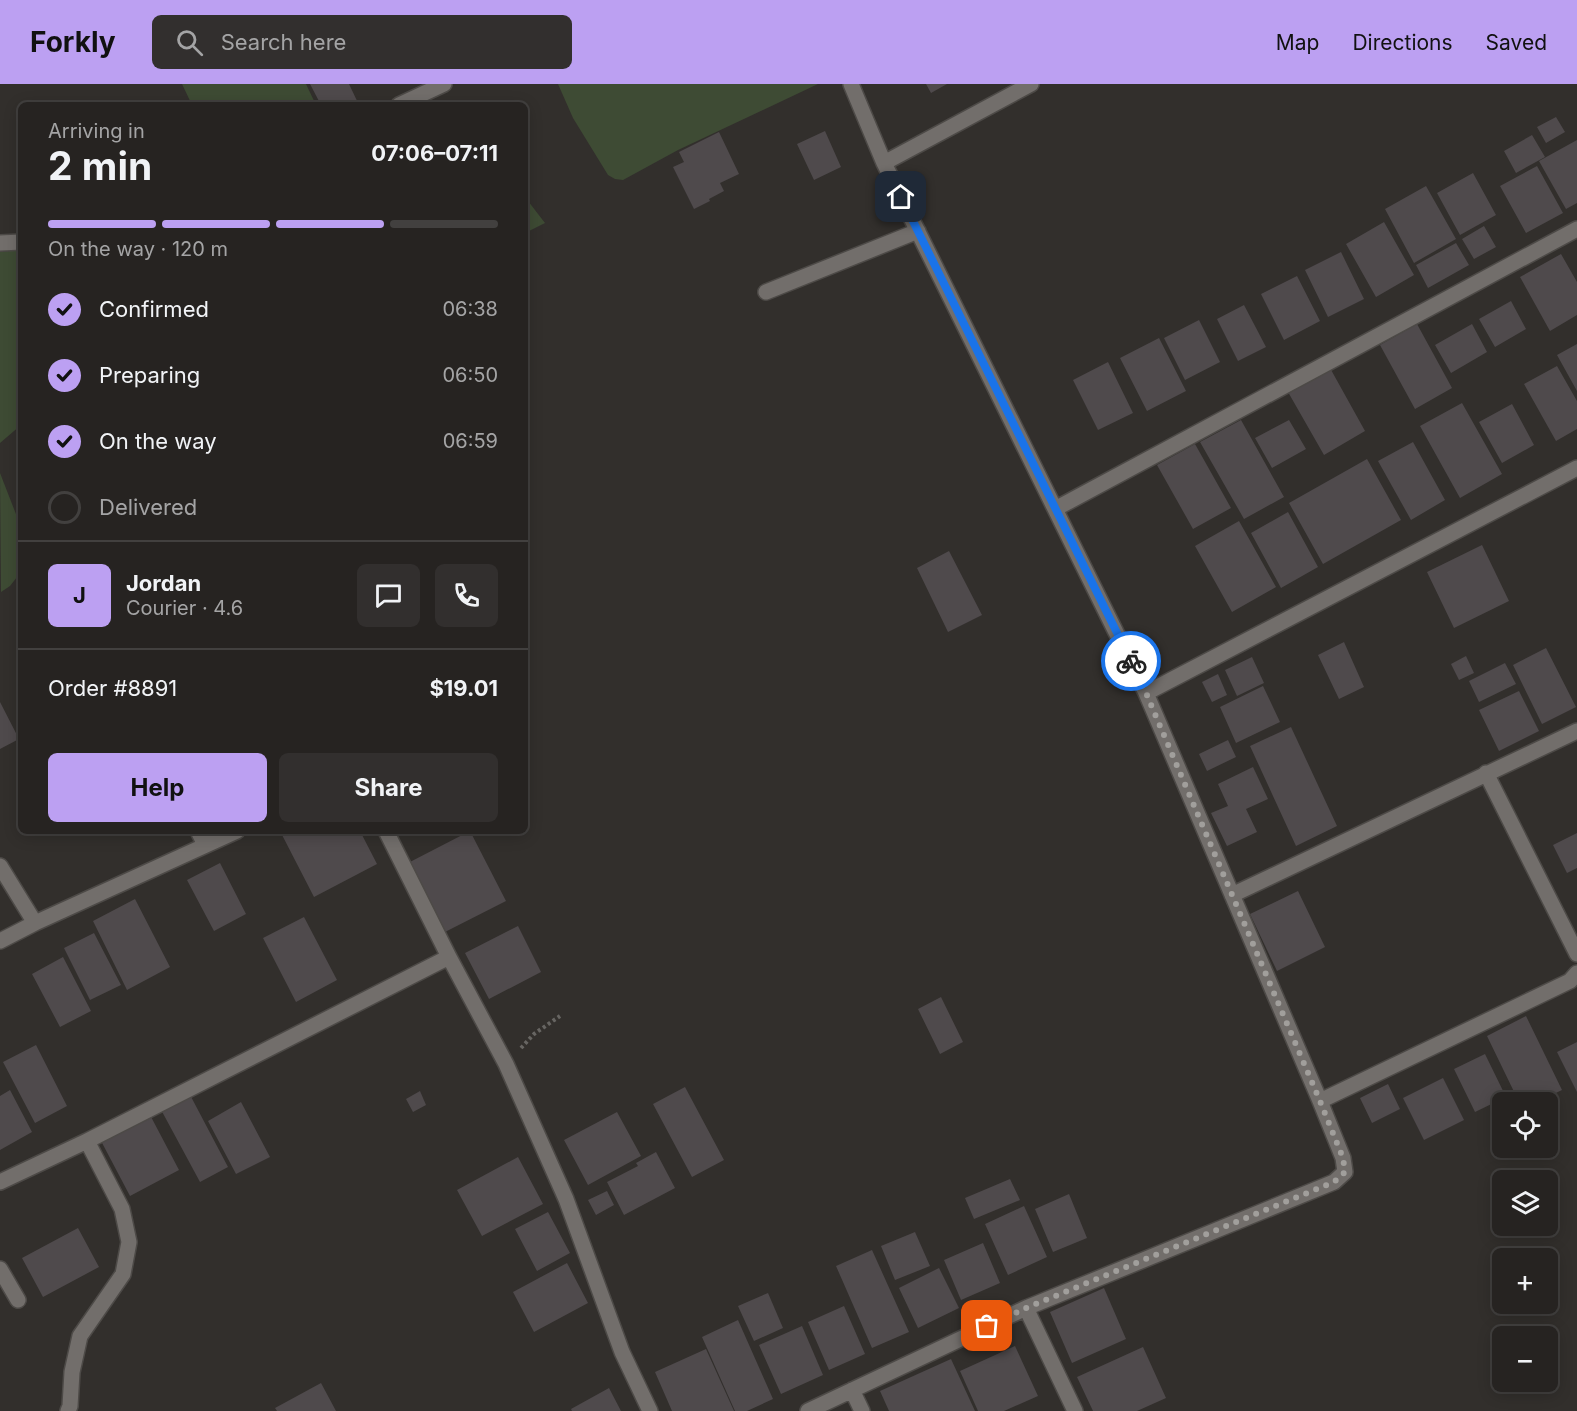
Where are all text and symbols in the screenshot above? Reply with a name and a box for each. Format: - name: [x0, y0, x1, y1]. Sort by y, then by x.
- search box: [152, 15, 572, 69]
- text: Forkly: [30, 25, 116, 59]
- icon: search: [173, 26, 206, 59]
- text: Search here: [221, 29, 346, 55]
- text: Map: [1276, 30, 1319, 55]
- text: Directions: [1352, 30, 1453, 55]
- text: Saved: [1486, 30, 1547, 55]
- text: Arriving in: [48, 119, 145, 143]
- text: 07:06–07:11: [371, 140, 498, 166]
- text: 2 min: [48, 142, 152, 189]
- pin: [875, 171, 926, 222]
- icon: home: [884, 180, 917, 213]
- text: On the way · 120 m: [48, 237, 228, 261]
- icon: check: [48, 293, 81, 326]
- text: Confirmed: [99, 296, 209, 322]
- text: 06:38: [442, 297, 498, 321]
- icon: check: [48, 359, 81, 392]
- text: Preparing: [99, 362, 200, 388]
- text: 06:50: [442, 363, 498, 387]
- icon: check: [48, 425, 81, 458]
- text: On the way: [99, 428, 217, 454]
- text: 06:59: [443, 429, 498, 453]
- text: Delivered: [99, 494, 197, 520]
- button: chat: [357, 564, 420, 627]
- button: phone: [435, 564, 498, 627]
- text: Jordan: [126, 570, 201, 596]
- text: J: [73, 582, 86, 608]
- text: Courier · 4.6: [126, 596, 243, 620]
- courier: [1101, 631, 1161, 691]
- icon: bike: [1115, 645, 1148, 678]
- text: Order #8891: [48, 675, 177, 701]
- text: $19.01: [429, 675, 498, 701]
- button: Help: [48, 753, 267, 822]
- button: Share: [279, 753, 498, 822]
- map controls: [1492, 1092, 1558, 1392]
- button: locate: [1492, 1092, 1558, 1158]
- button: layers: [1492, 1170, 1558, 1236]
- button: +: [1492, 1248, 1558, 1314]
- pin: [961, 1300, 1012, 1351]
- icon: bag: [970, 1309, 1003, 1342]
- button: −: [1492, 1326, 1558, 1392]

